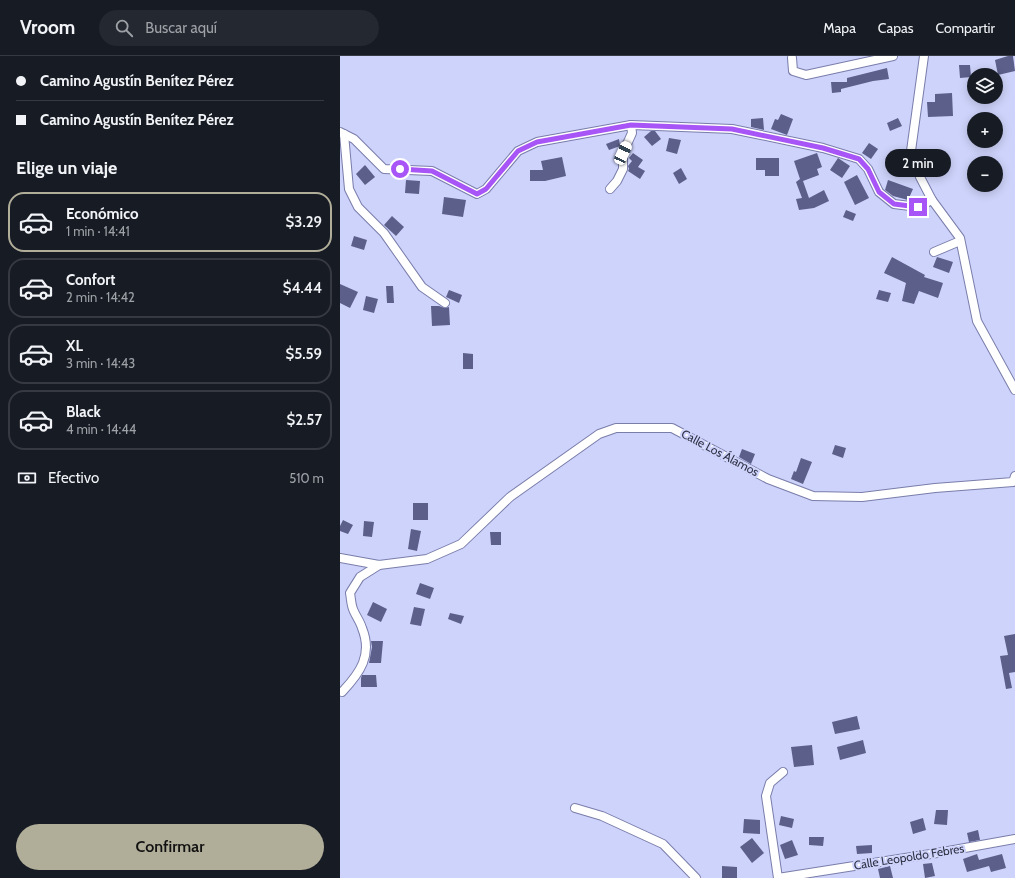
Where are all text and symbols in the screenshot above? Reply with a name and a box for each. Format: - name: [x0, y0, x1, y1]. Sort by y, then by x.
- search box: [99, 10, 379, 46]
- text: Vroom: [20, 16, 75, 39]
- icon: search: [113, 17, 135, 39]
- text: Buscar aquí: [145, 19, 217, 37]
- text: Mapa: [823, 19, 856, 37]
- text: Capas: [878, 19, 914, 37]
- text: Compartir: [936, 19, 995, 37]
- map controls: [967, 68, 1003, 192]
- button: layers: [967, 68, 1003, 104]
- text: Camino Agustín Benítez Pérez: [40, 72, 234, 90]
- text: Camino Agustín Benítez Pérez: [40, 111, 234, 129]
- button: +: [967, 112, 1003, 148]
- car: [612, 140, 634, 166]
- callout: 2 min: [885, 149, 951, 177]
- text: 2 min: [902, 155, 934, 171]
- button: −: [967, 156, 1003, 192]
- text: Elige un viaje: [16, 157, 117, 179]
- route start: [391, 160, 409, 178]
- route end: [909, 198, 927, 216]
- icon: car: [18, 204, 54, 240]
- text: Económico: [66, 205, 138, 223]
- text: $3.29: [286, 213, 322, 231]
- text: 1 min · 14:41: [66, 223, 130, 239]
- icon: car: [18, 270, 54, 306]
- text: Confort: [66, 271, 115, 289]
- text: $4.44: [283, 279, 322, 297]
- text: 2 min · 14:42: [66, 289, 135, 305]
- icon: car: [18, 336, 54, 372]
- text: XL: [66, 337, 83, 355]
- text: $5.59: [285, 345, 322, 363]
- text: 3 min · 14:43: [66, 355, 135, 371]
- icon: car: [18, 402, 54, 438]
- text: Black: [66, 403, 101, 421]
- text: $2.57: [286, 411, 322, 429]
- text: 4 min · 14:44: [66, 421, 136, 437]
- street label: Calle Los Álamos: [679, 426, 762, 479]
- icon: cash: [16, 467, 38, 489]
- text: Efectivo: [48, 469, 99, 487]
- text: 510 m: [289, 470, 324, 486]
- button: Confirmar: [16, 824, 324, 870]
- street label: Calle Leopoldo Febres: [853, 840, 965, 873]

